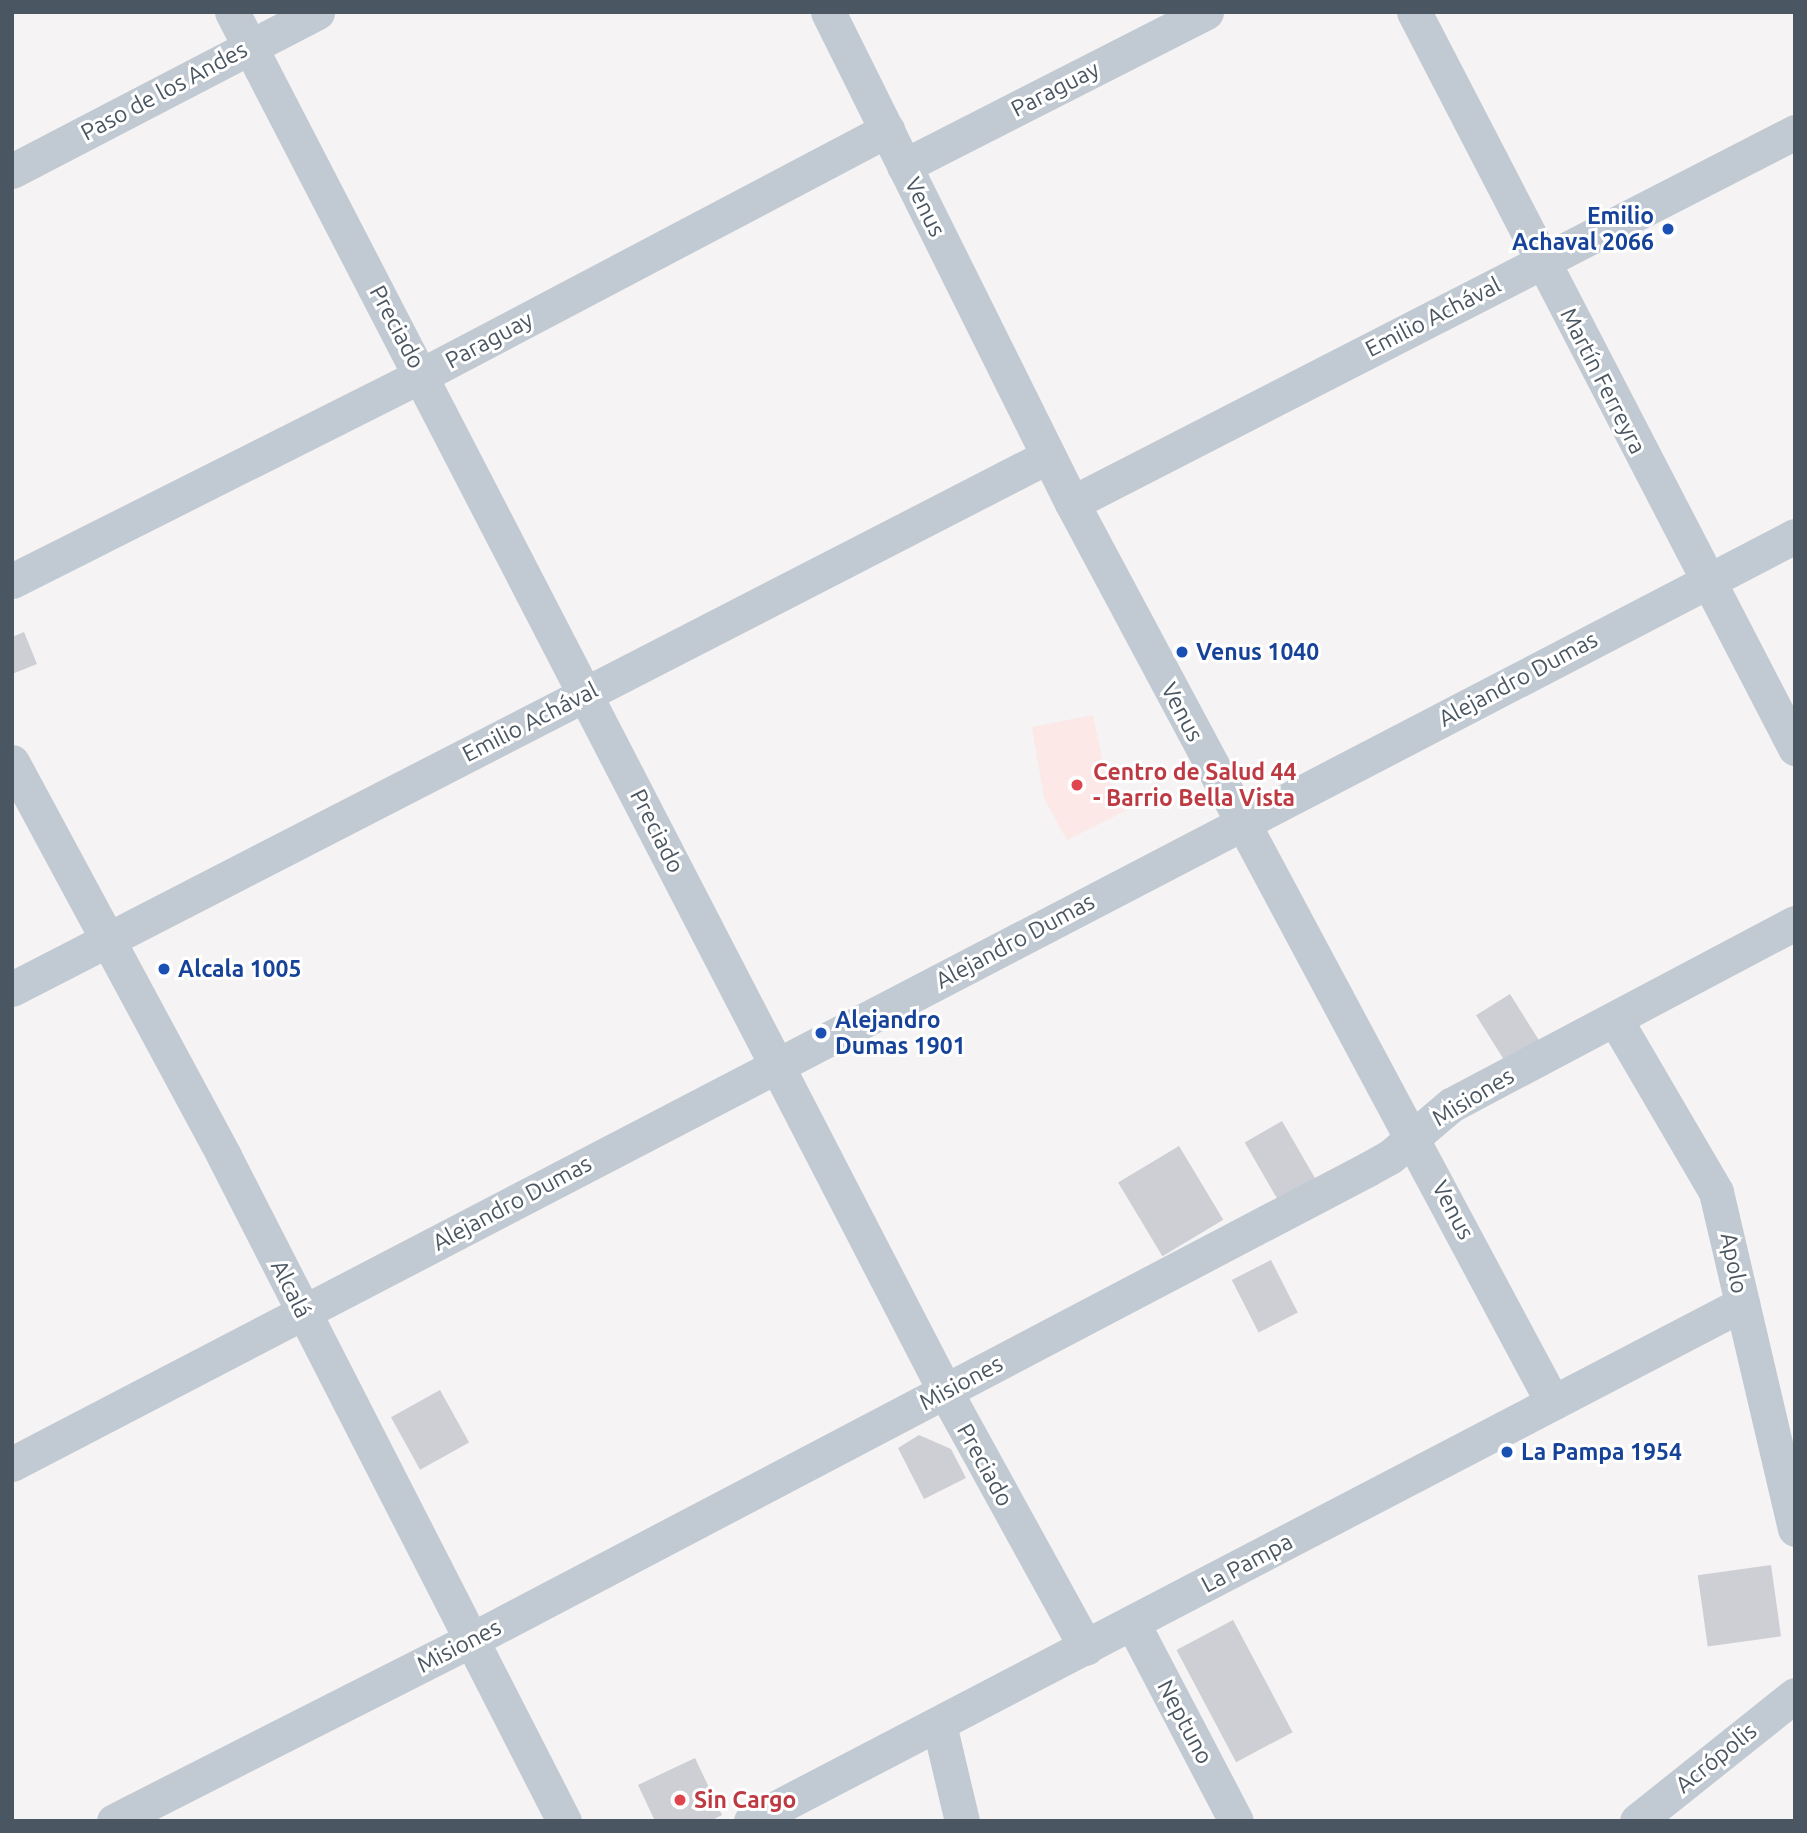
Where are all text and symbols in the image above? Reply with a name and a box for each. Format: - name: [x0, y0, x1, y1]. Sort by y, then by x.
- street label: Paso de los Andes: [76, 36, 252, 146]
- street label: Paraguay: [1006, 55, 1104, 123]
- street label: Venus: [899, 173, 951, 241]
- place label: Emilio Achaval 2066: [1512, 202, 1654, 256]
- marker: Emilio Achaval 2066: [1660, 221, 1676, 237]
- street label: Emilio Achával: [1361, 271, 1505, 363]
- street label: Preciado: [364, 281, 430, 373]
- street label: Martín Ferreyra: [1554, 303, 1652, 459]
- street label: Paraguay: [441, 305, 537, 375]
- street label: Alejandro Dumas: [1434, 625, 1602, 733]
- place label: Venus 1040: [1196, 638, 1319, 666]
- marker: Venus 1040: [1174, 644, 1190, 660]
- street label: Emilio Achával: [458, 676, 602, 768]
- street label: Venus: [1155, 678, 1209, 746]
- place label: Centro de Salud 44 - Barrio Bella Vista: [1093, 758, 1297, 812]
- marker: Centro de Salud 44 - Barrio Bella Vista: [1067, 775, 1087, 795]
- street label: Preciado: [624, 785, 690, 877]
- street label: Alejandro Dumas: [931, 887, 1099, 995]
- place label: Alcala 1005: [178, 955, 302, 983]
- marker: Alcala 1005: [156, 961, 172, 977]
- place label: Alejandro Dumas 1901: [835, 1006, 966, 1060]
- marker: Alejandro Dumas 1901: [813, 1025, 829, 1041]
- street label: Misiones: [1427, 1062, 1519, 1132]
- street label: Alejandro Dumas: [428, 1149, 596, 1257]
- street label: Venus: [1426, 1176, 1480, 1244]
- street label: Apolo: [1715, 1230, 1753, 1296]
- street label: Alcalá: [265, 1255, 317, 1323]
- street label: Misiones: [915, 1350, 1007, 1416]
- street label: Preciado: [951, 1419, 1019, 1511]
- place label: La Pampa 1954: [1521, 1438, 1682, 1466]
- marker: La Pampa 1954: [1499, 1444, 1515, 1460]
- street label: La Pampa: [1197, 1528, 1297, 1598]
- street label: Misiones: [412, 1613, 506, 1679]
- street label: Neptuno: [1151, 1675, 1219, 1769]
- street label: Acrópolis: [1670, 1717, 1762, 1799]
- place label: Sin Cargo: [694, 1786, 796, 1814]
- marker: Sin Cargo: [672, 1792, 688, 1808]

